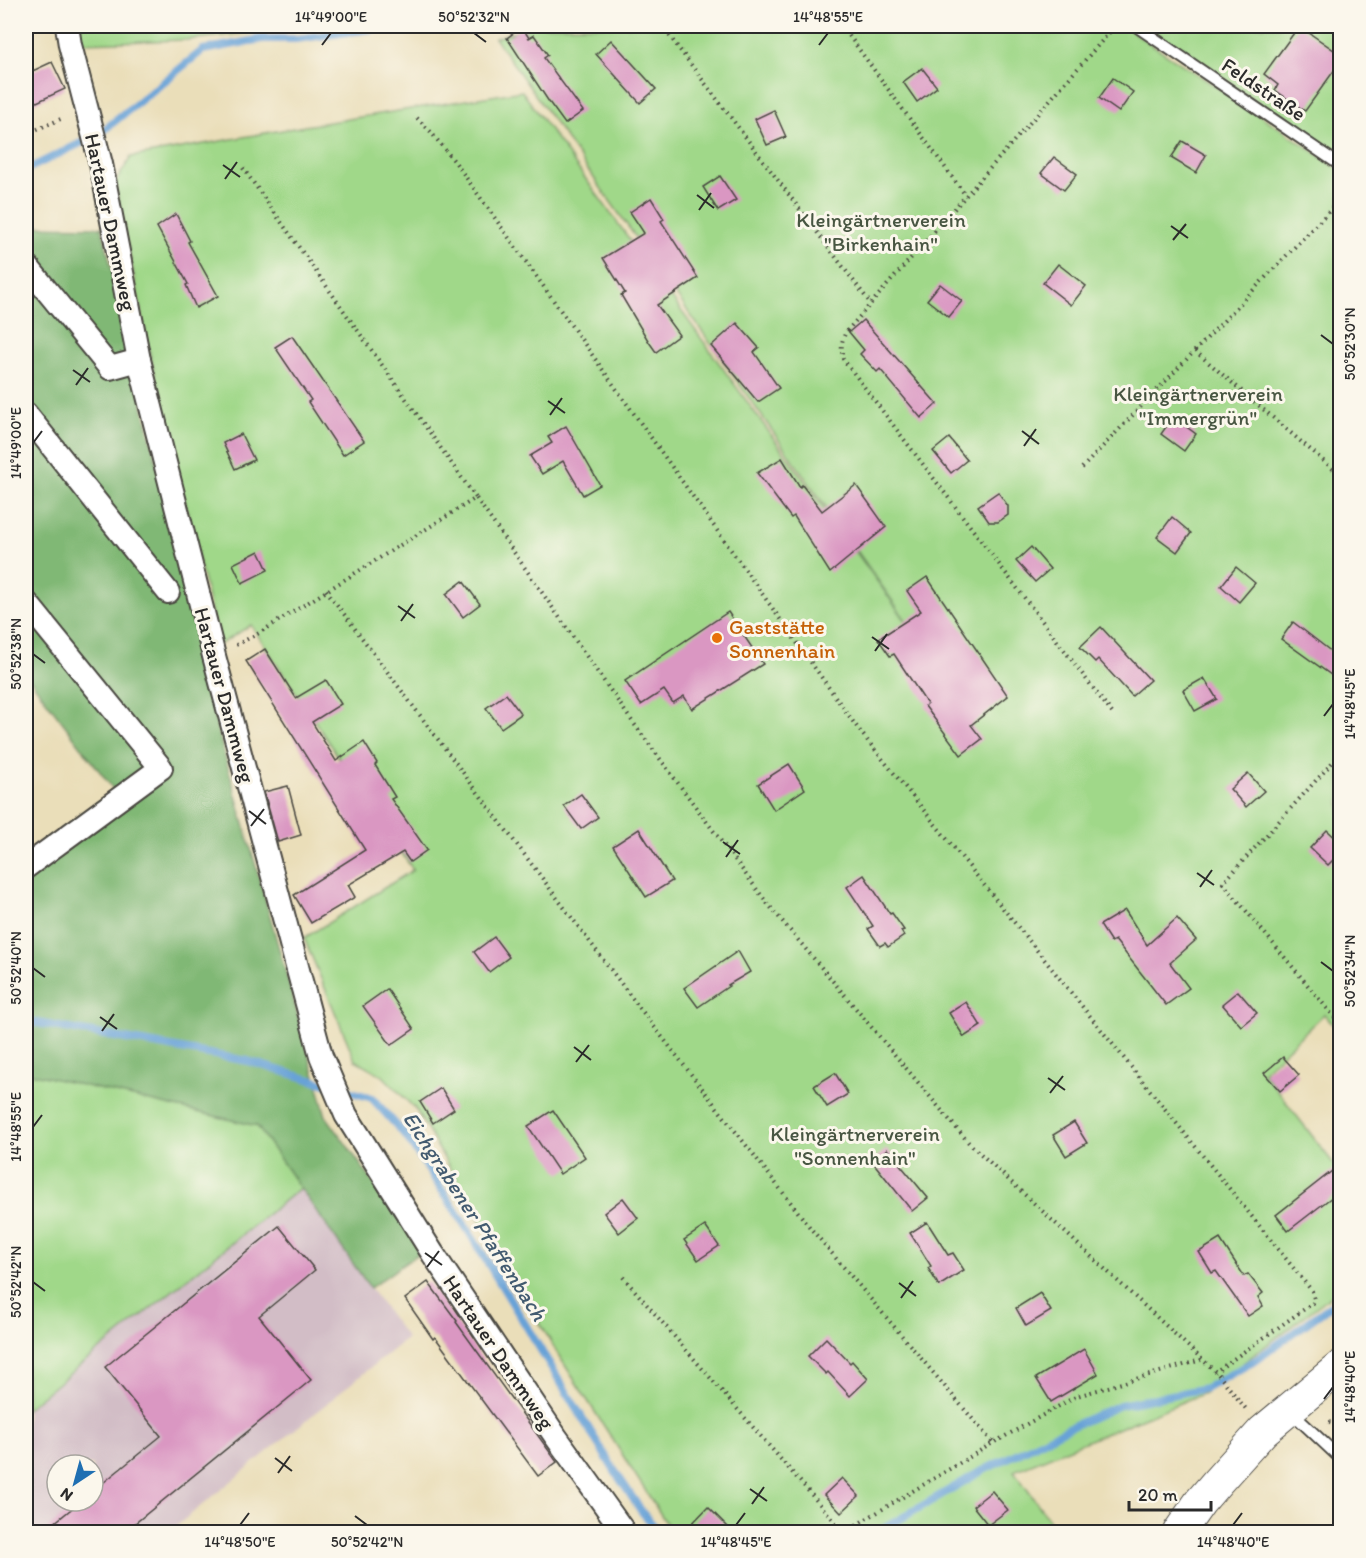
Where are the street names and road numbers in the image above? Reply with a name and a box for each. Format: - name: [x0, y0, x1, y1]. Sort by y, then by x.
- street label: Feldstraße: [1217, 52, 1311, 126]
- street label: Hartauer Dammweg: [80, 131, 142, 313]
- street label: Hartauer Dammweg: [190, 604, 261, 786]
- street label: Hartauer Dammweg: [438, 1270, 560, 1434]

